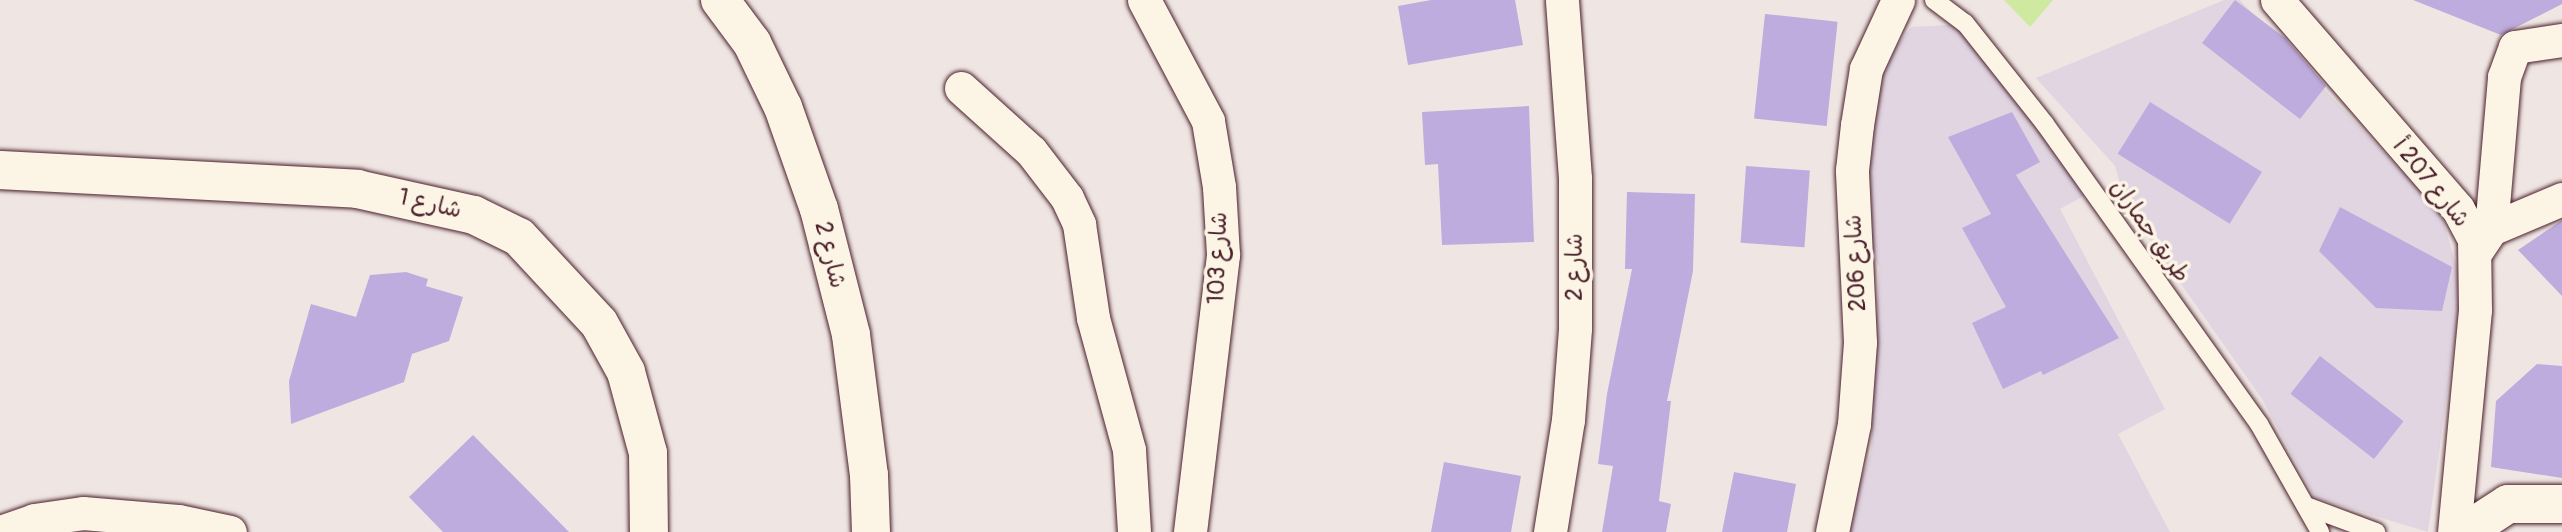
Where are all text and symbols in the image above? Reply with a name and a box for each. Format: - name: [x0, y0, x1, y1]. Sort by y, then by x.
- street label: شارع 207 أ: [2387, 133, 2475, 233]
- street label: طريق جماران: [2104, 174, 2196, 288]
- street label: شارع 1: [396, 183, 464, 225]
- street label: شارع 103: [1203, 211, 1233, 305]
- street label: شارع 206: [1840, 214, 1872, 312]
- street label: شارع 2: [808, 219, 852, 291]
- street label: شارع 2: [1561, 233, 1589, 301]

